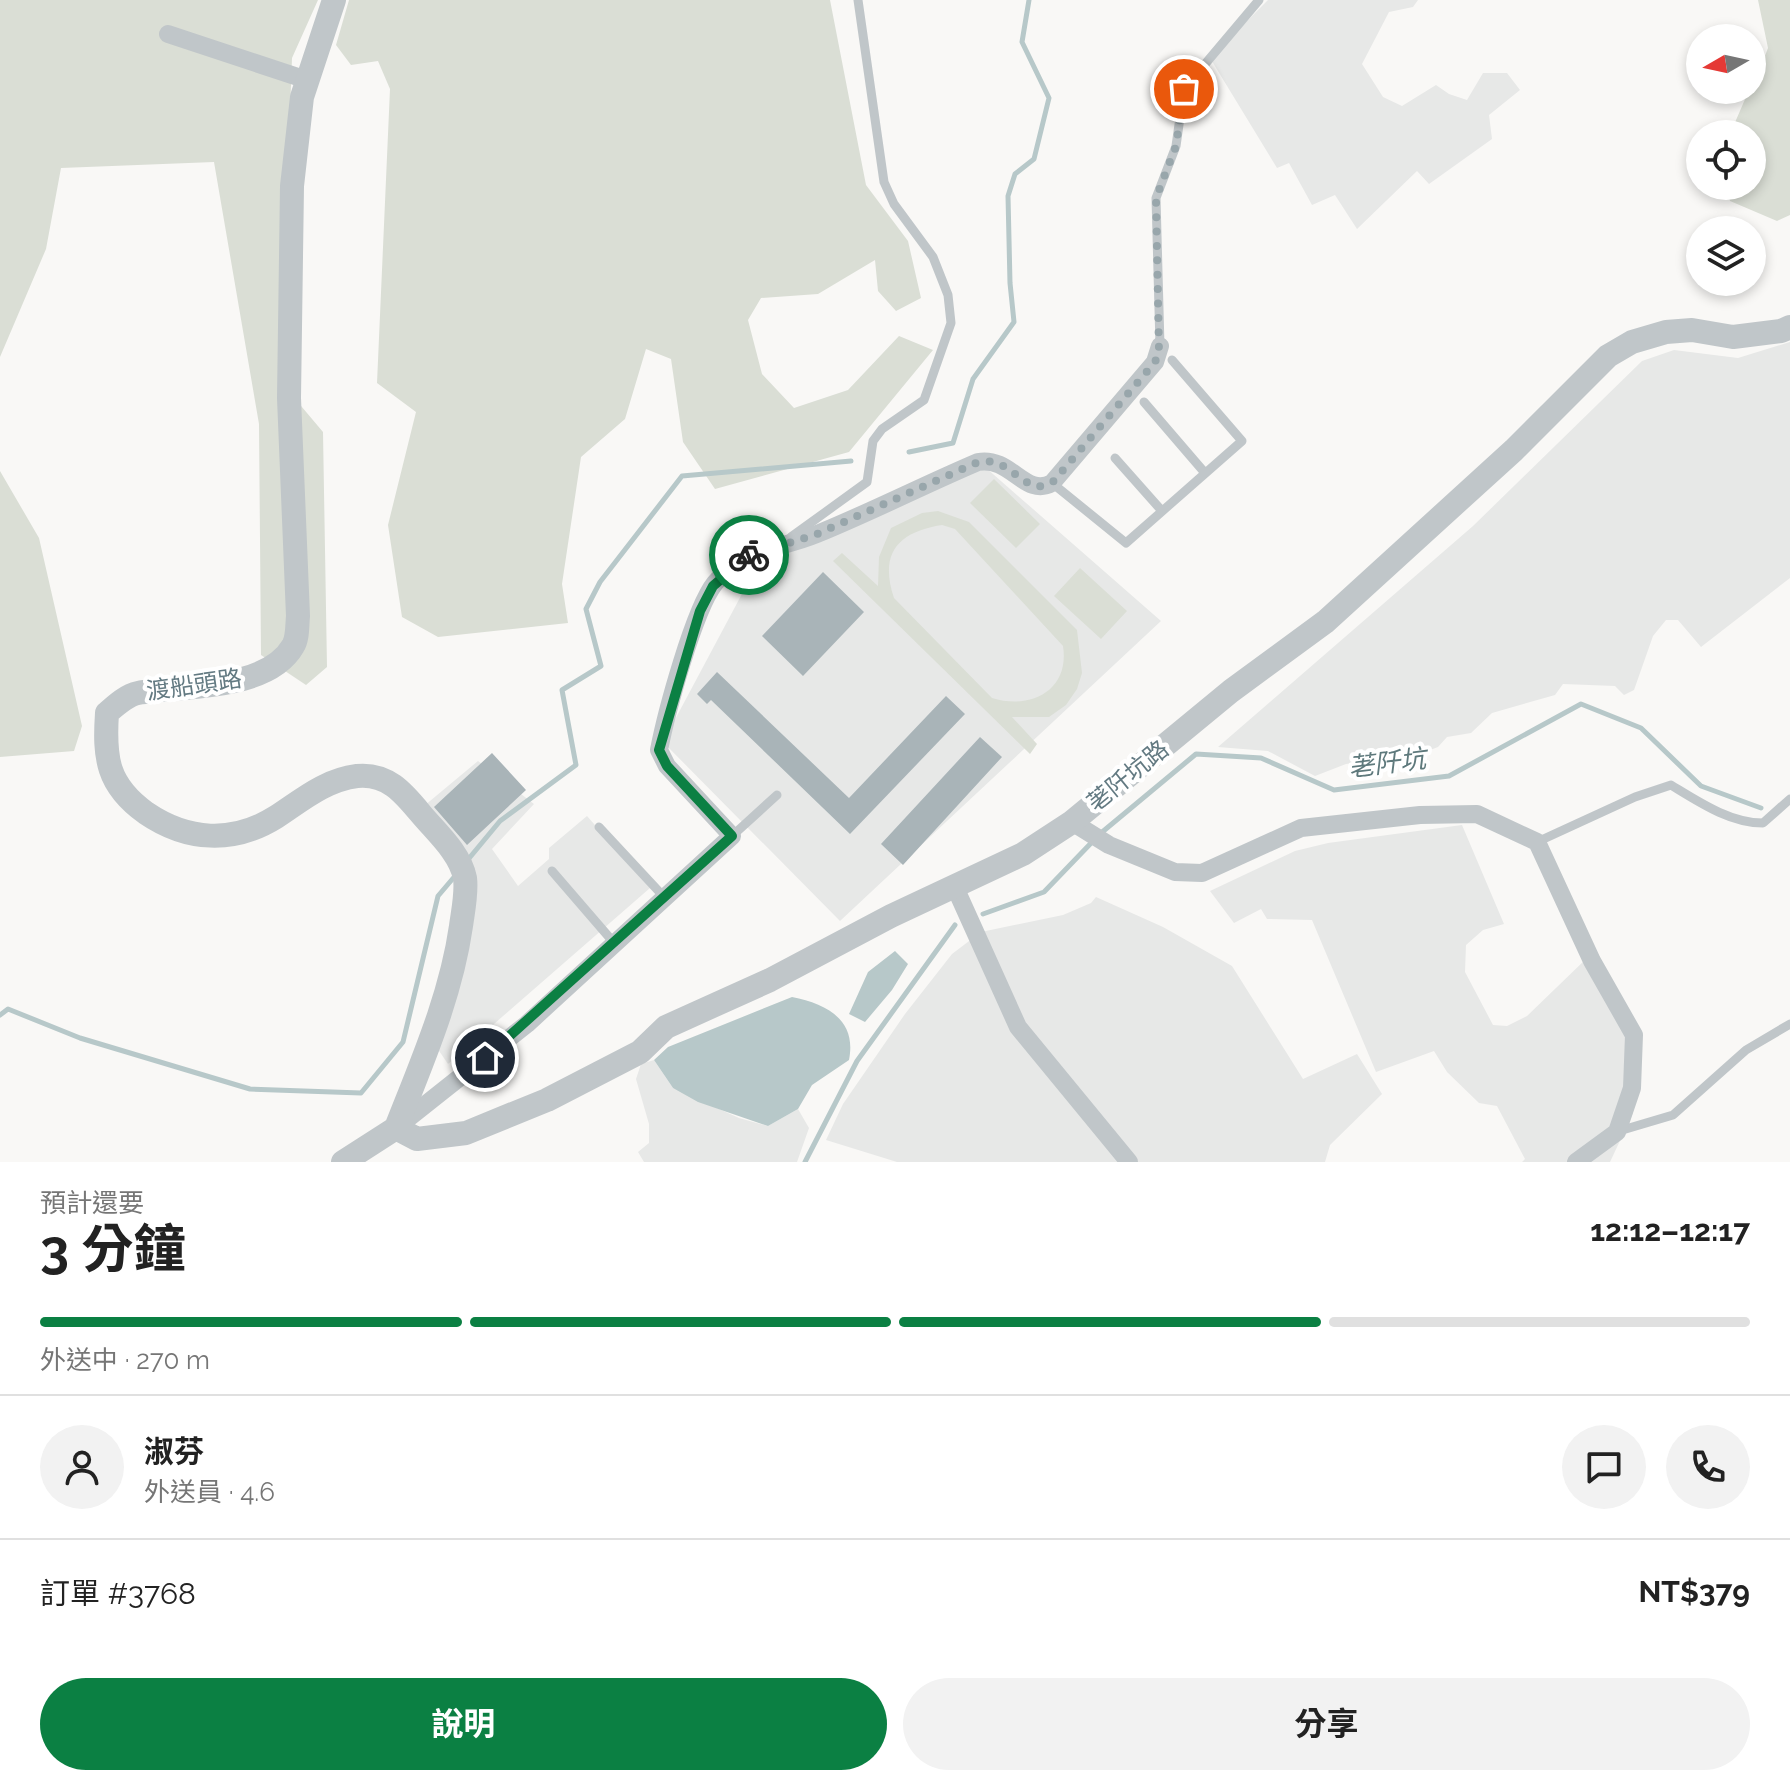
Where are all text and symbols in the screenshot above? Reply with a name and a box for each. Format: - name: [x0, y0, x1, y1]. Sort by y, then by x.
- north arrow: [1686, 24, 1766, 104]
- map controls: [1686, 24, 1766, 296]
- pin: [1150, 55, 1218, 123]
- icon: bag: [1162, 67, 1206, 111]
- button: locate: [1686, 120, 1766, 200]
- button: layers: [1686, 216, 1766, 296]
- courier: [709, 515, 789, 595]
- icon: bike: [727, 533, 771, 577]
- street label: 渡船頭路: [144, 663, 243, 706]
- street label: 荖阡坑路: [1081, 734, 1174, 817]
- water label: 荖阡坑: [1346, 743, 1431, 783]
- pin: [451, 1024, 519, 1092]
- icon: home: [463, 1036, 507, 1080]
- text: 預計還要: [40, 1188, 144, 1218]
- text: 12:12–12:17: [1590, 1213, 1750, 1248]
- text: 3 分鐘: [40, 1218, 186, 1279]
- text: 外送中 · 270 m: [40, 1345, 210, 1375]
- button: person: [40, 1425, 124, 1509]
- button: chat: [1562, 1425, 1646, 1509]
- button: phone: [1666, 1425, 1750, 1509]
- text: 淑芬: [144, 1434, 204, 1469]
- text: 外送員 · 4.6: [144, 1477, 275, 1507]
- text: NT$379: [1638, 1574, 1750, 1609]
- text: 訂單 #3768: [40, 1576, 196, 1611]
- button: 說明: [40, 1678, 887, 1770]
- button: 分享: [903, 1678, 1750, 1770]

